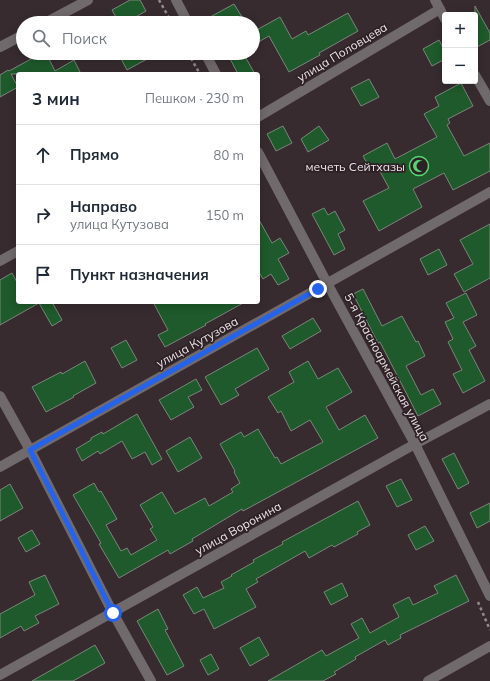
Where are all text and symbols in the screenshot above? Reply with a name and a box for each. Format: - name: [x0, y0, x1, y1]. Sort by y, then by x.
- map controls: [442, 12, 478, 84]
- button: +: [442, 12, 478, 48]
- search box: [16, 16, 260, 60]
- street label: улица Половцева: [294, 19, 390, 85]
- icon: search: [30, 27, 52, 49]
- text: Поиск: [62, 29, 107, 48]
- button: −: [442, 48, 478, 84]
- text: 3 мин: [32, 88, 80, 109]
- text: Пешком · 230 m: [145, 90, 244, 106]
- icon: ahead: [32, 144, 54, 166]
- text: Прямо: [70, 145, 119, 164]
- text: 80 m: [214, 147, 244, 163]
- mosque icon: мечеть Сейтхазы: [408, 155, 430, 177]
- place label: мечеть Сейтхазы: [306, 159, 405, 174]
- text: Направо: [70, 197, 137, 216]
- icon: right: [32, 204, 54, 226]
- text: 150 m: [206, 207, 244, 223]
- text: улица Кутузова: [70, 216, 169, 232]
- icon: arrive: [32, 264, 54, 286]
- text: Пункт назначения: [70, 265, 209, 284]
- route end: [309, 280, 327, 298]
- street label: 5-я Красноармейская улица: [341, 290, 433, 444]
- street label: улица Кутузова: [153, 313, 241, 371]
- street label: улица Воронина: [192, 498, 284, 558]
- route start: [104, 604, 122, 622]

